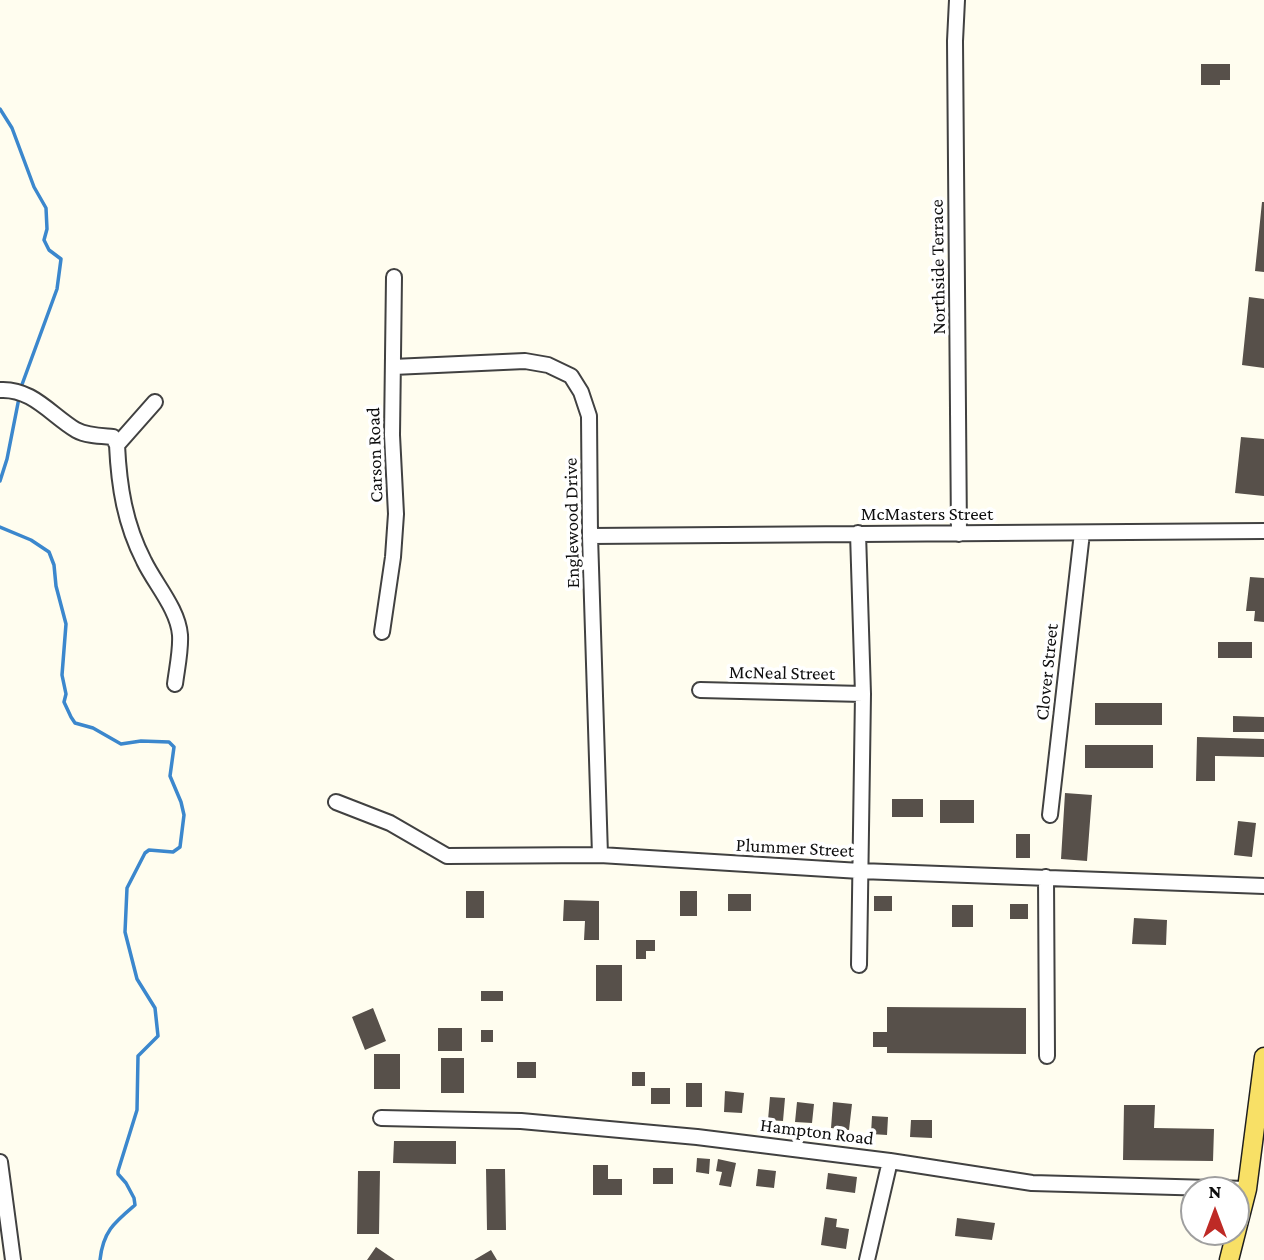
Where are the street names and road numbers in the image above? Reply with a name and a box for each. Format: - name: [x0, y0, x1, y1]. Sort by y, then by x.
- street label: Northside Terrace: [925, 199, 951, 335]
- street label: Carson Road: [362, 407, 388, 503]
- street label: Englewood Drive: [559, 458, 585, 588]
- street label: McMasters Street: [861, 503, 993, 525]
- street label: Clover Street: [1031, 622, 1063, 722]
- street label: McNeal Street: [729, 661, 835, 685]
- street label: Plummer Street: [735, 834, 855, 862]
- street label: Hampton Road: [759, 1114, 875, 1150]

